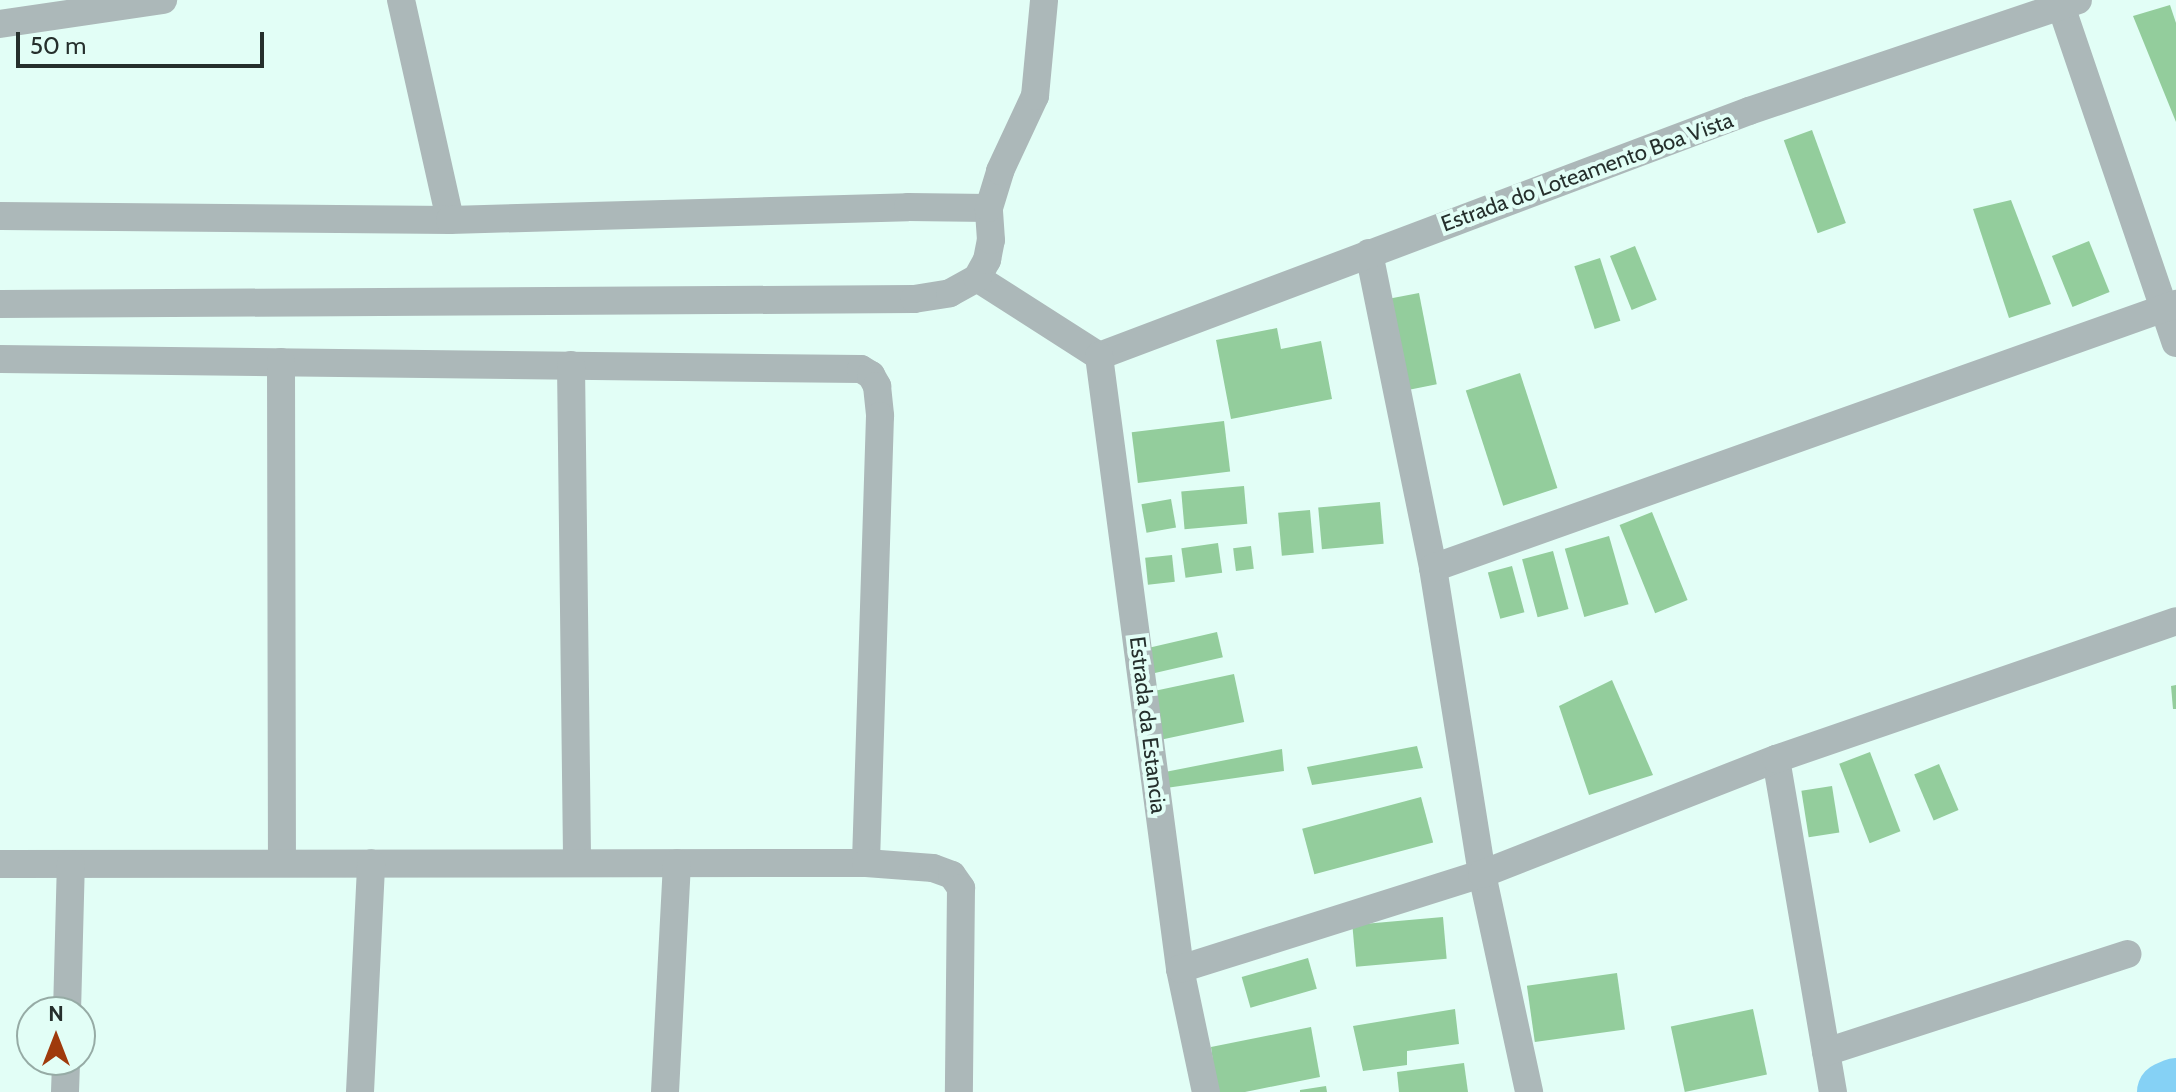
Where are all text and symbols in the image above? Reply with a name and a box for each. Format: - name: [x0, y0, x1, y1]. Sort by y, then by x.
- scale bar: [20, 16, 268, 66]
- text: 50 m: [30, 31, 86, 60]
- street label: Estrada do Loteamento Boa Vista: [1437, 107, 1737, 237]
- street label: Estrada da Estancia: [1124, 635, 1172, 815]
- north arrow: [16, 996, 96, 1076]
- text: N: [48, 1000, 64, 1027]

